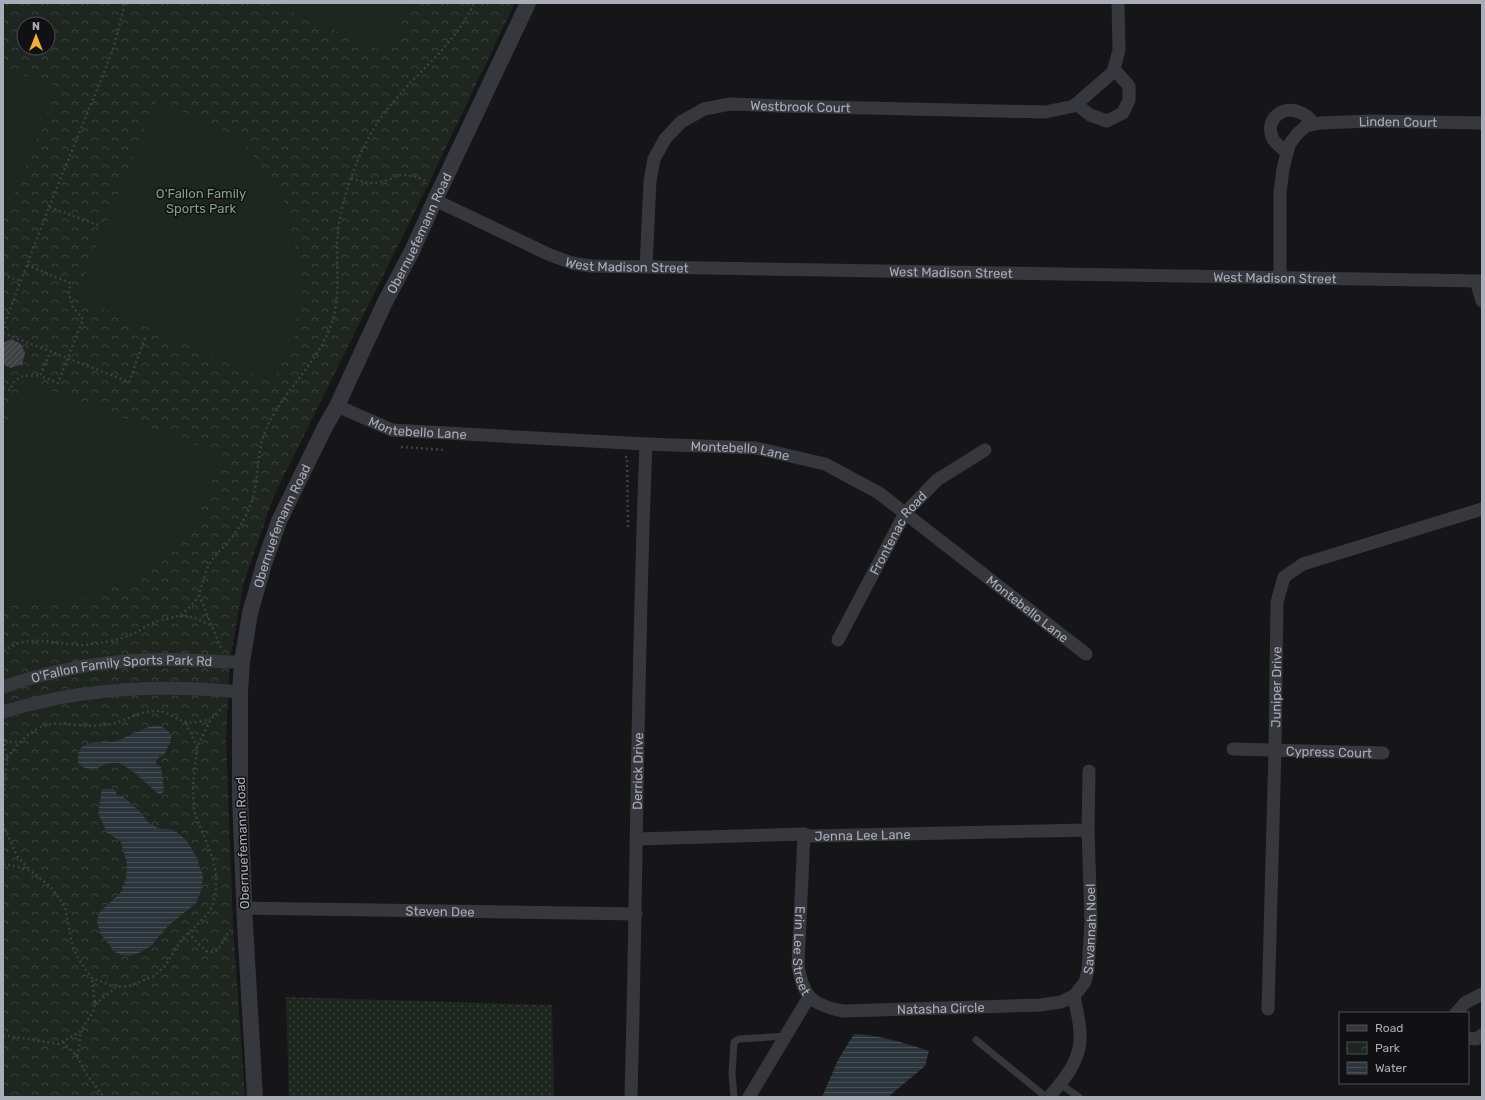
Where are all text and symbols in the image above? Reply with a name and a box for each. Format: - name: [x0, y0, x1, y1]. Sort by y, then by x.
- north arrow: [16, 16, 56, 56]
- text: N: [32, 20, 40, 33]
- street label: Westbrook Court: [750, 98, 851, 116]
- street label: Linden Court: [1359, 114, 1437, 130]
- street label: Obernuefemann Road: [384, 170, 455, 296]
- park label: O'Fallon Family Sports Park: [156, 186, 246, 216]
- street label: West Madison Street: [563, 254, 689, 276]
- street label: West Madison Street: [889, 264, 1013, 281]
- street label: West Madison Street: [1213, 269, 1337, 287]
- street label: Montebello Lane: [366, 414, 467, 442]
- street label: Montebello Lane: [690, 439, 791, 464]
- street label: Obernuefemann Road: [251, 462, 314, 590]
- street label: Frontenac Road: [867, 488, 930, 577]
- street label: Montebello Lane: [983, 573, 1071, 646]
- street label: Juniper Drive: [1268, 646, 1284, 728]
- street label: O'Fallon Family Sports Park Rd: [29, 652, 213, 686]
- street label: Derrick Drive: [630, 732, 646, 810]
- street label: Cypress Court: [1286, 743, 1372, 761]
- street label: Obernuefemann Road: [233, 777, 252, 909]
- street label: Jenna Lee Lane: [814, 827, 911, 844]
- street label: Savannah Noel: [1080, 884, 1099, 976]
- street label: Steven Dee: [405, 903, 475, 920]
- street label: Erin Lee Street: [790, 906, 813, 998]
- street label: Natasha Circle: [897, 1000, 985, 1017]
- legend: [1339, 1012, 1469, 1084]
- text: Road: [1375, 1021, 1403, 1035]
- text: Park: [1375, 1041, 1401, 1055]
- text: Water: [1375, 1061, 1407, 1075]

